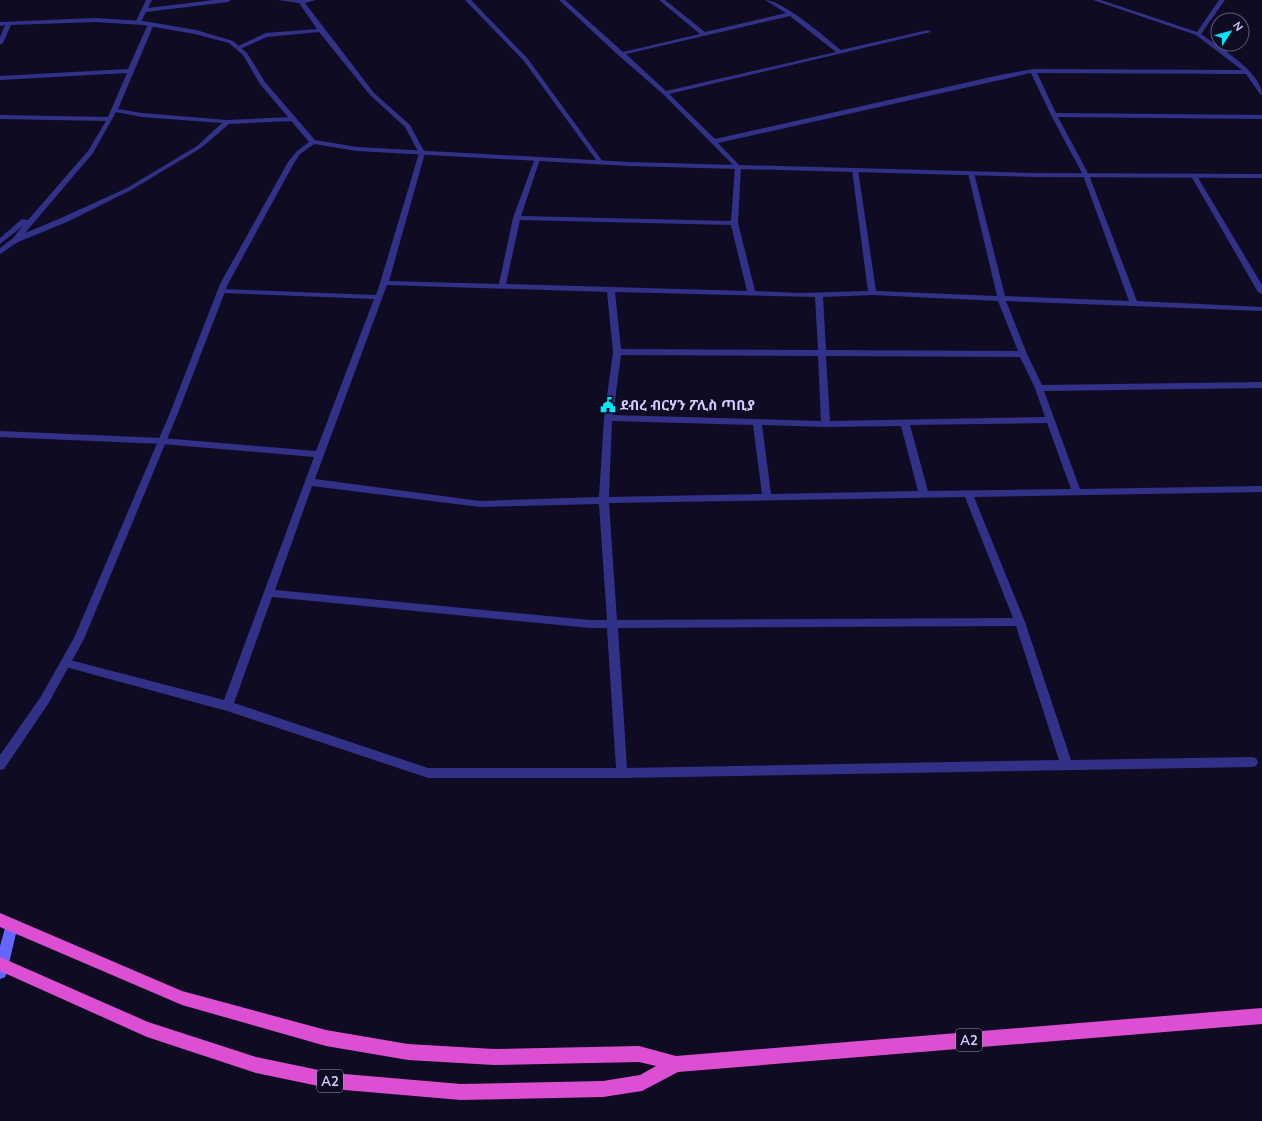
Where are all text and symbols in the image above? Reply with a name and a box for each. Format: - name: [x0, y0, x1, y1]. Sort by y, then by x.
- north arrow: [1210, 12, 1250, 52]
- text: N: [1229, 19, 1246, 34]
- public building icon: ደብረ ብርሃን ፖሊስ ጣቢያ: [599, 396, 617, 414]
- place label: ደብረ ብርሃን ፖሊስ ጣቢያ: [620, 396, 755, 415]
- road number: A2: [956, 1029, 982, 1051]
- road number: A2: [317, 1070, 343, 1092]

